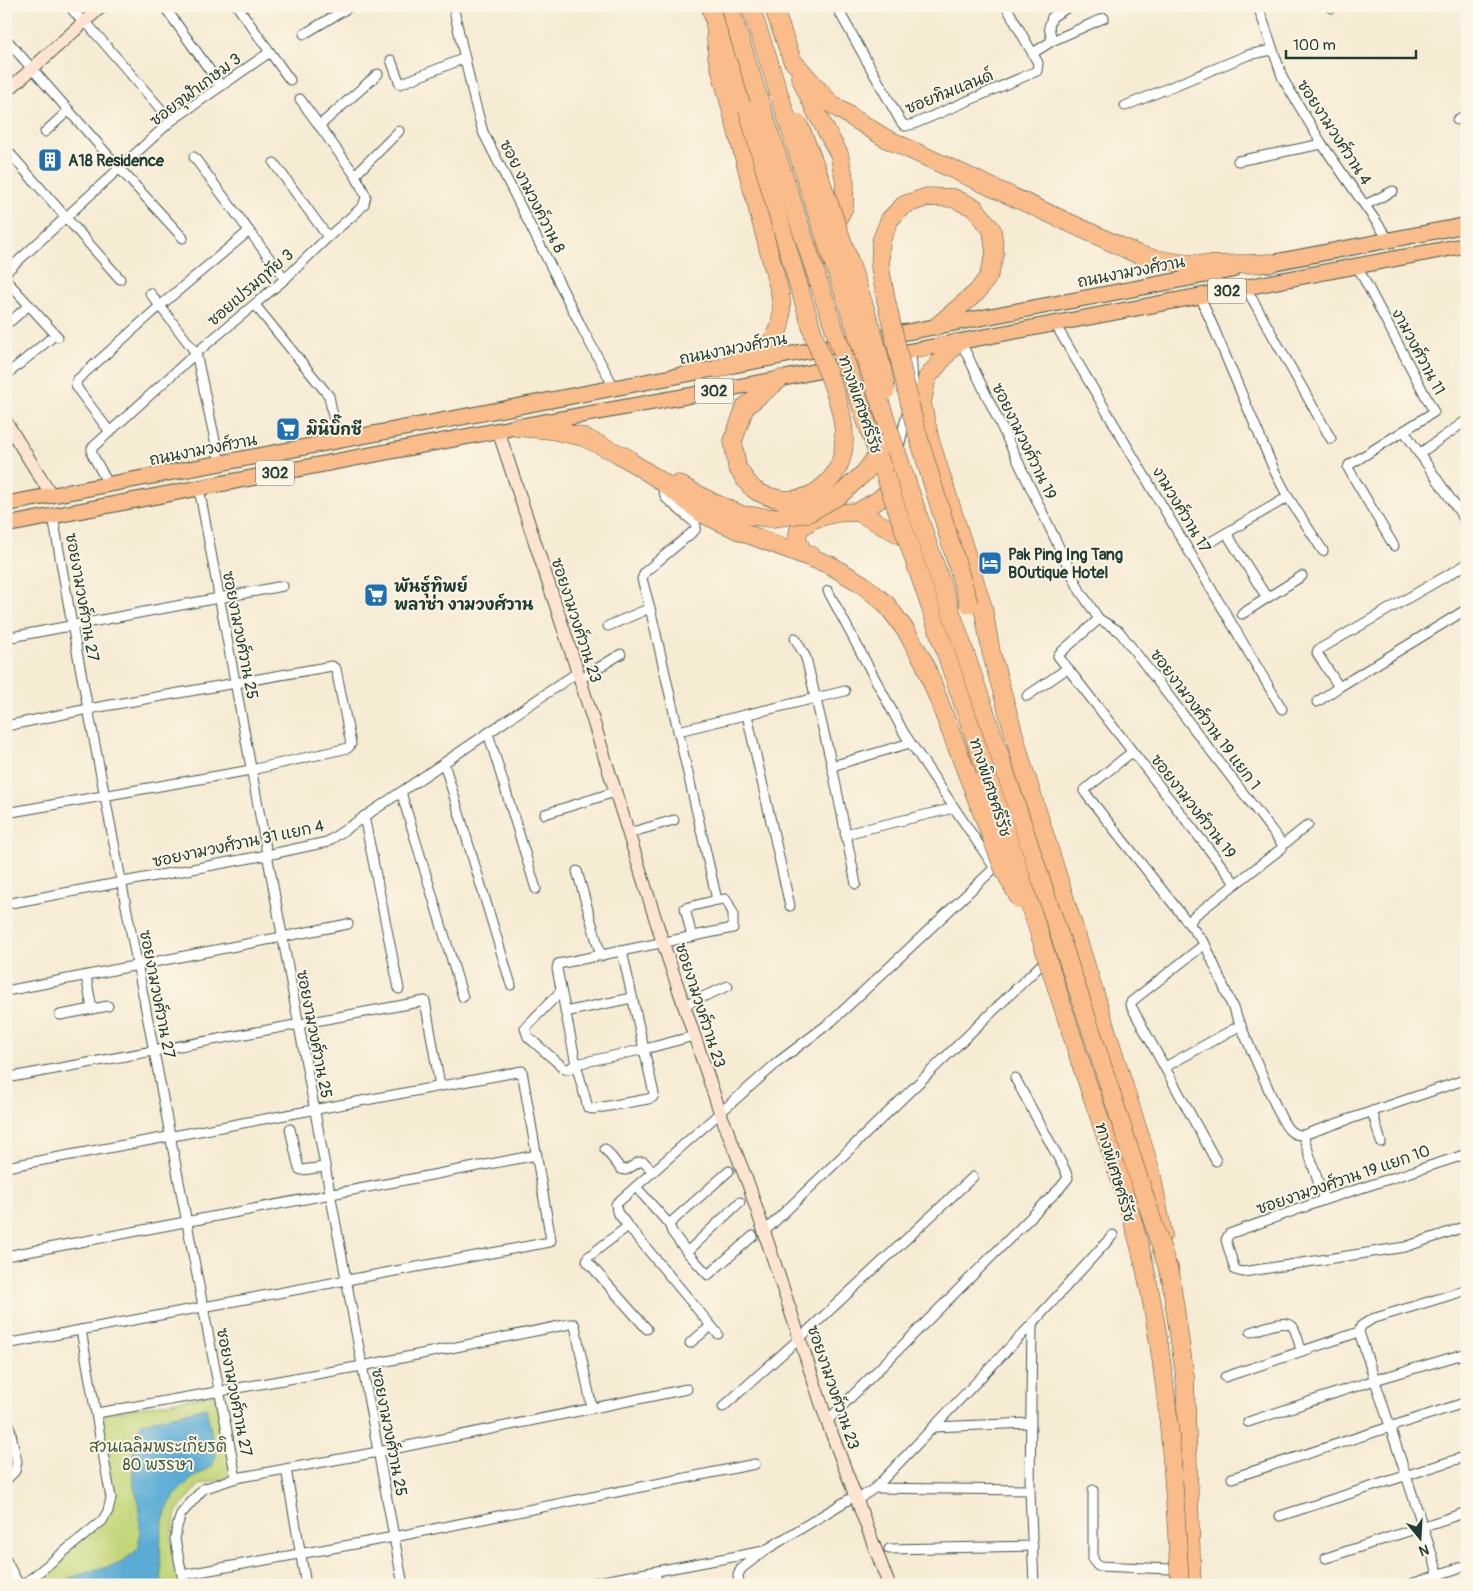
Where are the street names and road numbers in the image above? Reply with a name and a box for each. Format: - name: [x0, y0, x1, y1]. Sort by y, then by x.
- street label: ซอยจุฬาเกษม 3: [146, 49, 246, 132]
- street label: ซอยทิมแลนด์: [902, 63, 996, 119]
- street label: ซอยงามวงศ์วาน 4: [1293, 75, 1377, 189]
- street label: ซอย งามวงค์วาน 8: [495, 136, 571, 256]
- street label: ซอยเปรมฤทัย 3: [203, 244, 299, 331]
- street label: ถนนงามวงศ์วาน: [1075, 250, 1187, 292]
- road number: 302: [1208, 278, 1246, 304]
- street label: งามวงศ์วาน 11: [1387, 304, 1451, 398]
- street label: ถนนงามวงศ์วาน: [677, 327, 789, 369]
- street label: ทางพิเศษศรีรัช: [834, 352, 887, 456]
- road number: 302: [695, 378, 733, 404]
- street label: ซอยงามวงศ์วาน 19: [987, 379, 1063, 503]
- street label: ถนนงามวงศ์วาน: [147, 428, 259, 470]
- road number: 302: [256, 460, 294, 486]
- street label: งามวงศ์วาน 17: [1147, 462, 1217, 557]
- street label: ซอยงามวงศ์วาน 27: [61, 531, 105, 663]
- street label: ซอยงามวงศ์วาน 23: [546, 555, 608, 685]
- street label: ซอยงามวงศ์วาน 25: [218, 569, 264, 701]
- street label: ซอยงามวงศ์วาน 19 แยก 1: [1146, 644, 1266, 794]
- street label: ทางพิเศษศรีรัช: [965, 735, 1016, 839]
- street label: ซอยงามวงศ์วาน 19: [1146, 749, 1242, 863]
- street label: ซอยงามวงศ์วาน 31 แยก 4: [150, 814, 326, 872]
- street label: ซอยงามวงศ์วาน 27: [135, 928, 181, 1060]
- street label: ซอยงามวงศ์วาน 23: [670, 940, 732, 1070]
- street label: ซอยงามวงศ์วาน 25: [292, 968, 338, 1100]
- street label: ทางพิเศษศรีรัช: [1090, 1120, 1141, 1224]
- street label: ซอยงามวงศ์วาน 19 แยก 10: [1253, 1139, 1433, 1219]
- street label: ซอยงามวงศ์วาน 23: [802, 1322, 866, 1452]
- street label: ซอยงามวงศ์วาน 27: [212, 1326, 258, 1458]
- street label: ซอยงามวงศ์วาน 25: [367, 1366, 413, 1498]

